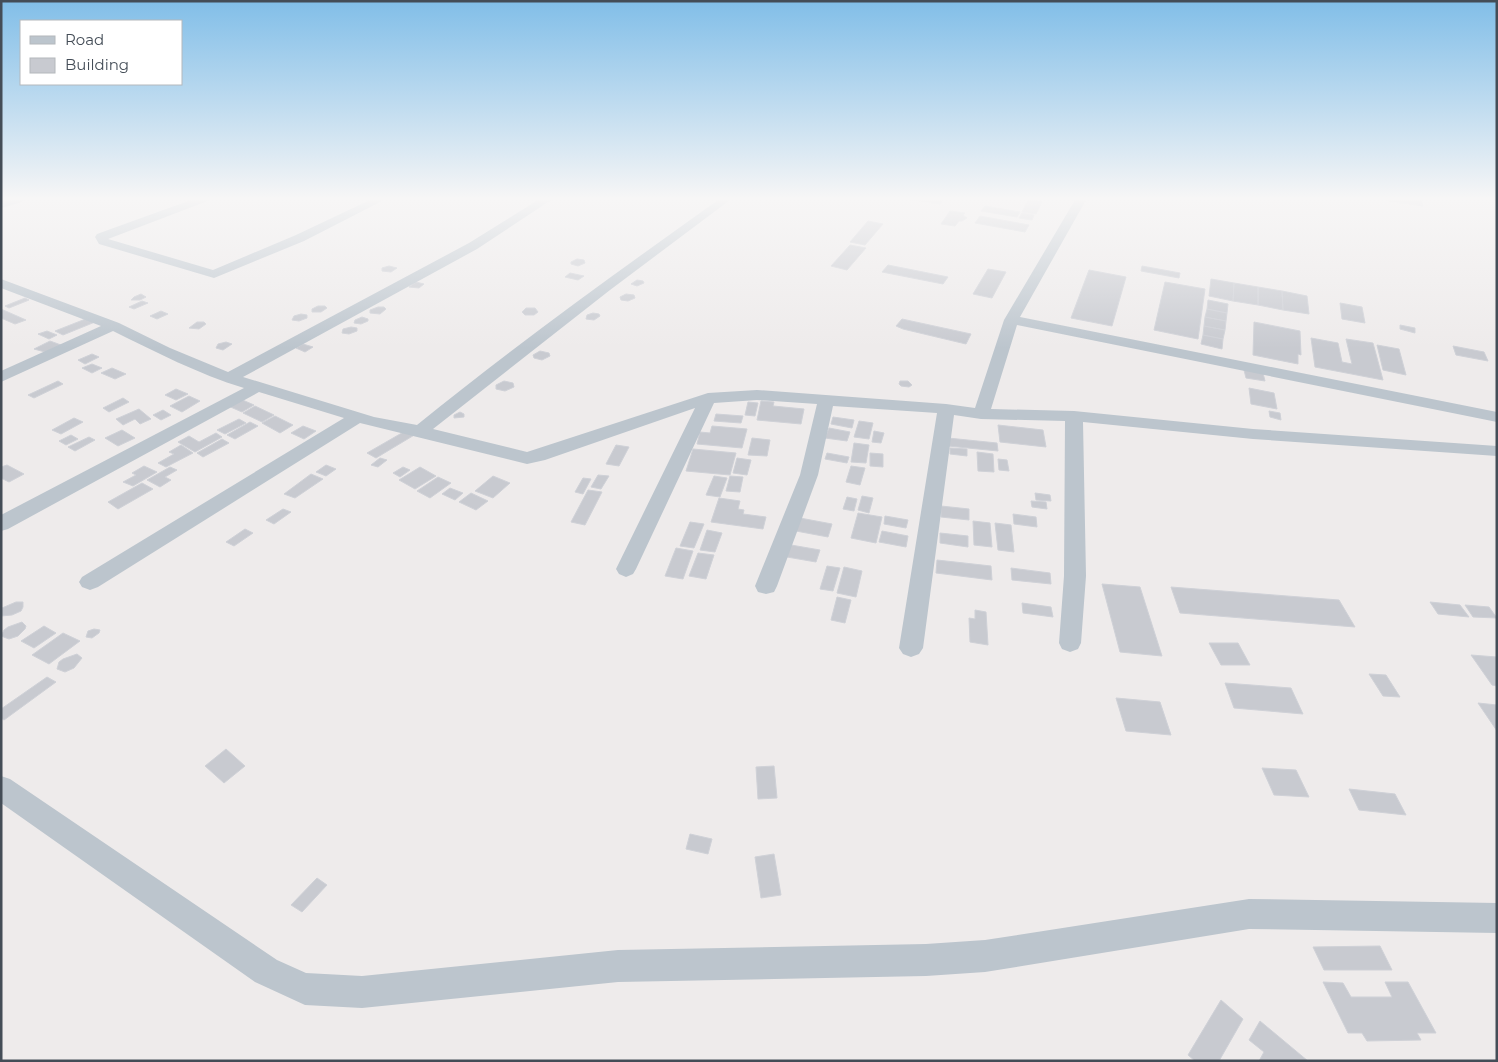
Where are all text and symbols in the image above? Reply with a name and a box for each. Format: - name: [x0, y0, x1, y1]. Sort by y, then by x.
- legend: [20, 20, 182, 85]
- text: Road: [65, 30, 104, 49]
- text: Building: [65, 55, 129, 74]

